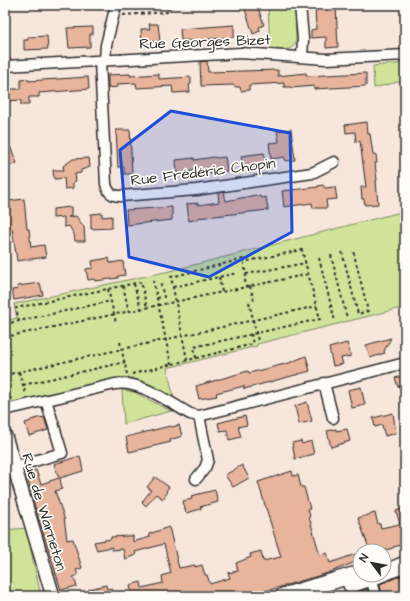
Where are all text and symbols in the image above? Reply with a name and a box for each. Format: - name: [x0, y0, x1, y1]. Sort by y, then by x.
- street label: Rue Georges Bizet: [139, 29, 271, 56]
- street label: Rue Frédéric Chopin: [129, 153, 277, 191]
- street label: Rue de Warneton: [16, 451, 72, 574]
- north arrow: [352, 543, 392, 583]
- text: N: [356, 551, 372, 565]

